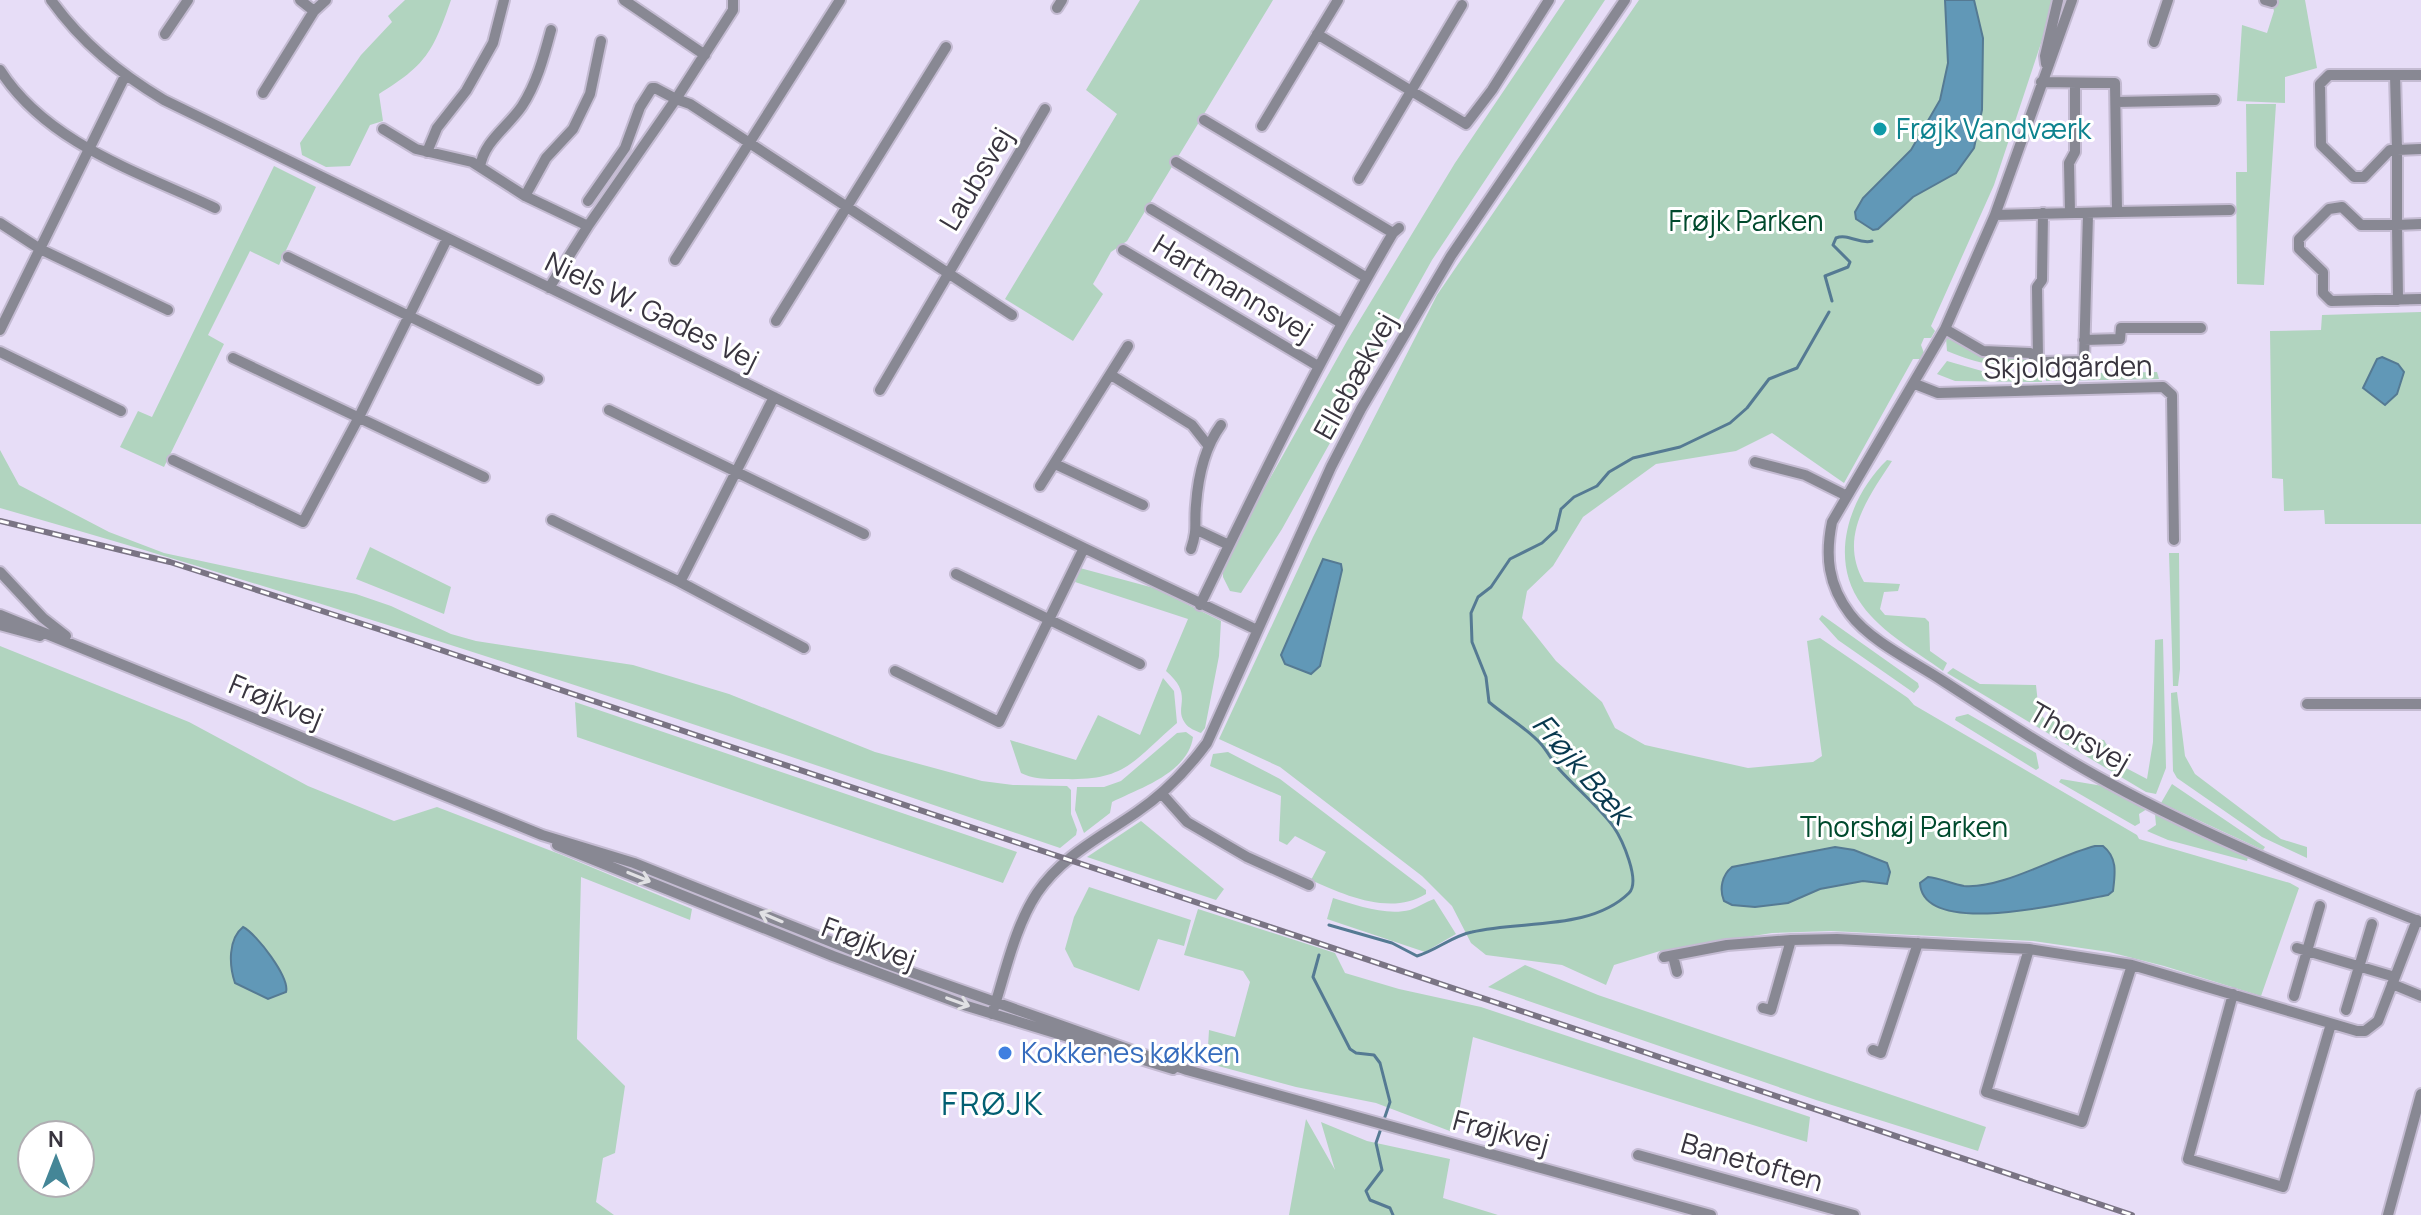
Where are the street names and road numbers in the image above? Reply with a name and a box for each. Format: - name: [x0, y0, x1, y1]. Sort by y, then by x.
- street label: Laubsvej: [929, 120, 1021, 237]
- street label: Hartmannsvej: [1147, 225, 1320, 350]
- street label: Niels W. Gades Vej: [539, 242, 766, 378]
- street label: Ellebækvej: [1304, 305, 1405, 446]
- street label: Skjoldgården: [1983, 346, 2153, 386]
- street label: Frøjkvej: [224, 664, 329, 736]
- street label: Thorsvej: [2023, 692, 2138, 780]
- street label: Frøjkvej: [817, 907, 922, 977]
- street label: Frøjkvej: [1449, 1100, 1554, 1162]
- street label: Banetoften: [1677, 1123, 1828, 1199]

